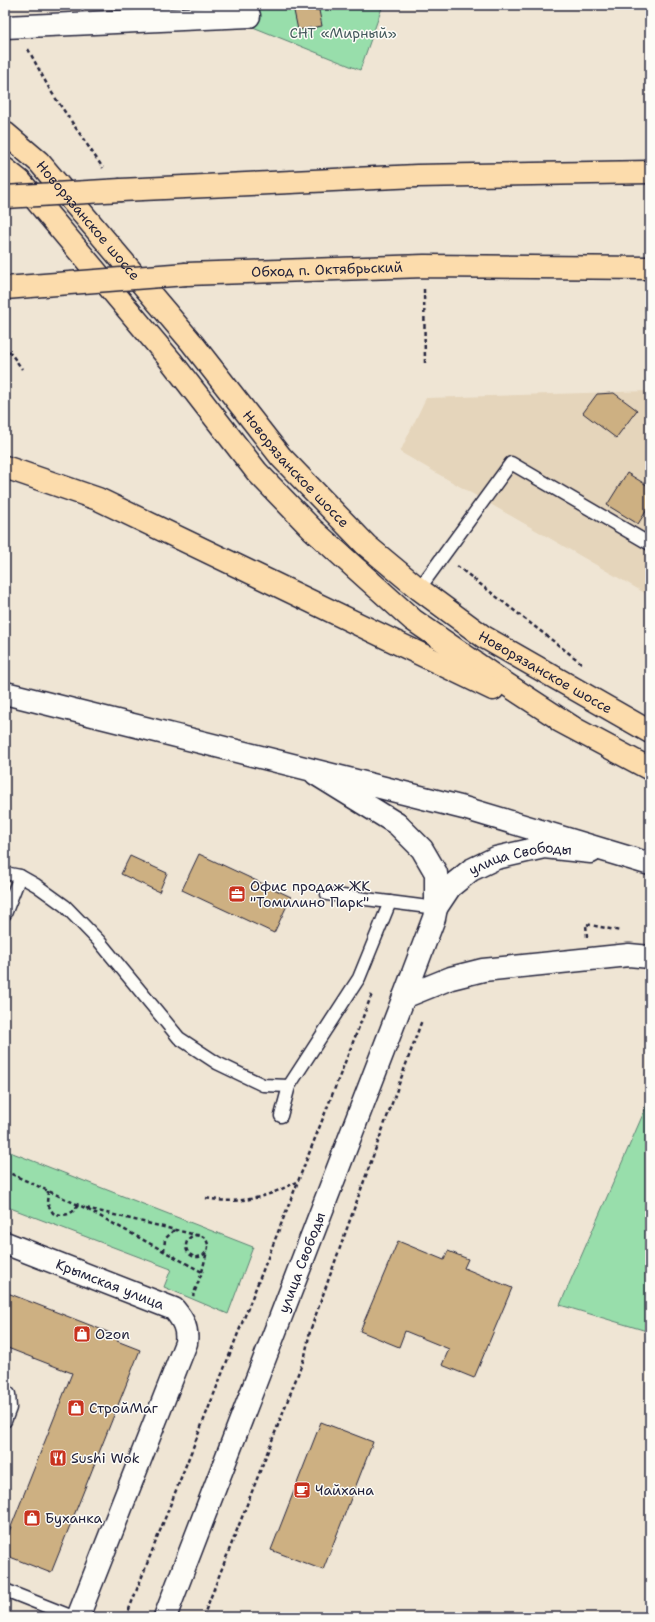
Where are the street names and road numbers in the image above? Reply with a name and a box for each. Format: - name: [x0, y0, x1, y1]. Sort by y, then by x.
- street label: Новорязанское шоссе: [33, 157, 144, 284]
- street label: Обход п. Октябрьский: [251, 258, 403, 281]
- street label: Новорязанское шоссе: [239, 407, 353, 531]
- street label: Новорязанское шоссе: [475, 627, 616, 718]
- street label: улица Свободы: [466, 838, 573, 879]
- street label: улица Свободы: [274, 1209, 329, 1315]
- street label: Крымская улица: [53, 1255, 167, 1314]

